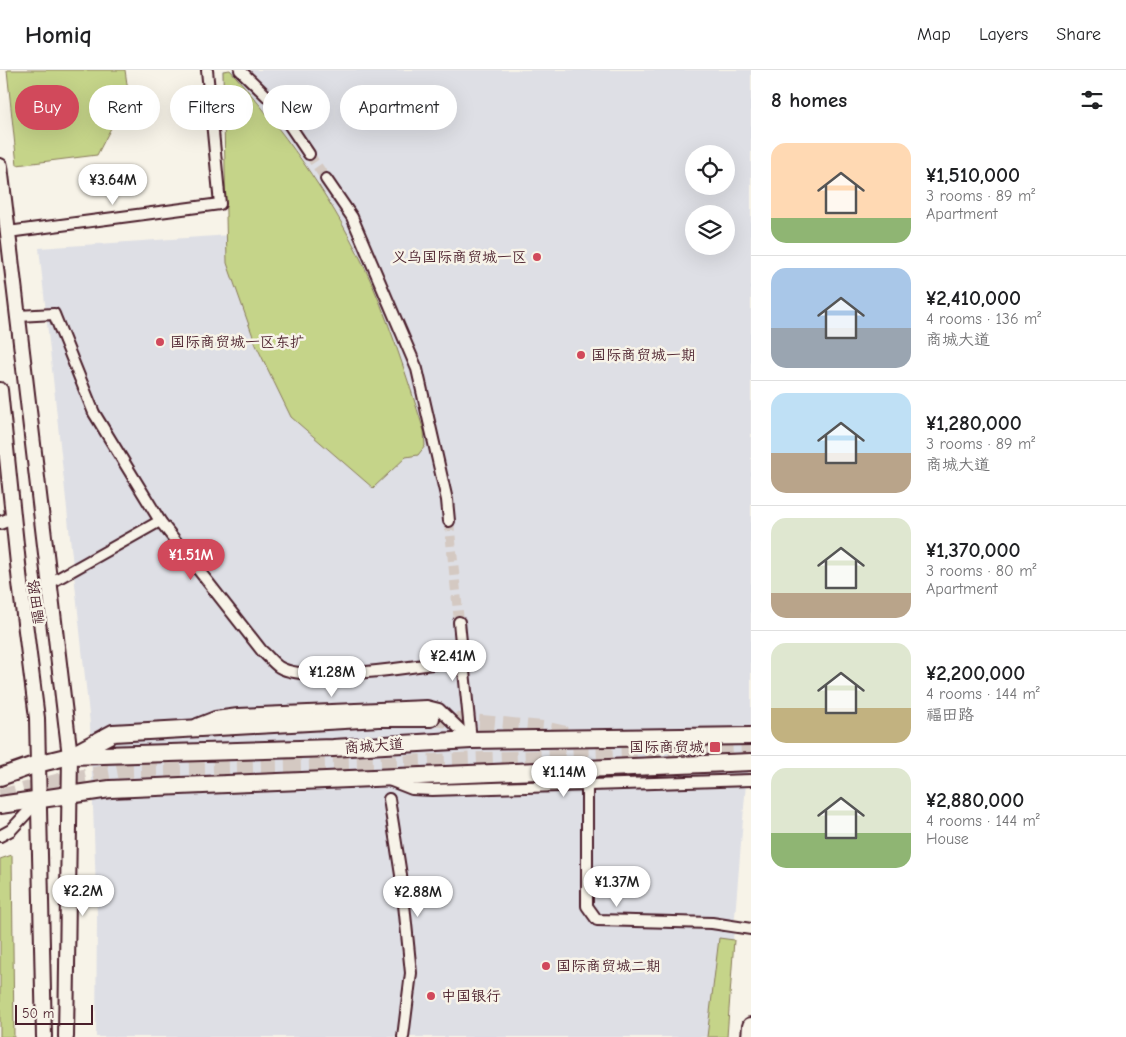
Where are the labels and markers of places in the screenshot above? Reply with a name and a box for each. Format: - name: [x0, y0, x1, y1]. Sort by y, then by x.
- pin: ¥3.64M: [72, 164, 154, 206]
- place label: 义乌国际商贸城一区: [392, 248, 527, 266]
- marker: 义乌国际商贸城一区: [531, 251, 543, 263]
- place label: 国际商贸城一区东扩: [170, 333, 305, 351]
- marker: 国际商贸城一区东扩: [154, 336, 166, 348]
- place label: 国际商贸城一期: [591, 346, 696, 364]
- marker: 国际商贸城一期: [575, 349, 587, 361]
- pin: ¥1.51M: [150, 538, 232, 581]
- pin: ¥2.41M: [412, 640, 494, 682]
- pin: ¥1.28M: [291, 656, 373, 698]
- place label: 国际商贸城: [629, 738, 704, 756]
- marker: 国际商贸城: [708, 740, 722, 754]
- pin: ¥1.14M: [523, 756, 605, 798]
- pin: ¥1.37M: [576, 866, 658, 908]
- pin: ¥2.2M: [48, 874, 118, 917]
- pin: ¥2.88M: [377, 876, 459, 918]
- place label: 国际商贸城二期: [556, 957, 661, 975]
- marker: 国际商贸城二期: [540, 960, 552, 972]
- place label: 中国银行: [441, 987, 501, 1005]
- marker: 中国银行: [425, 990, 437, 1002]

